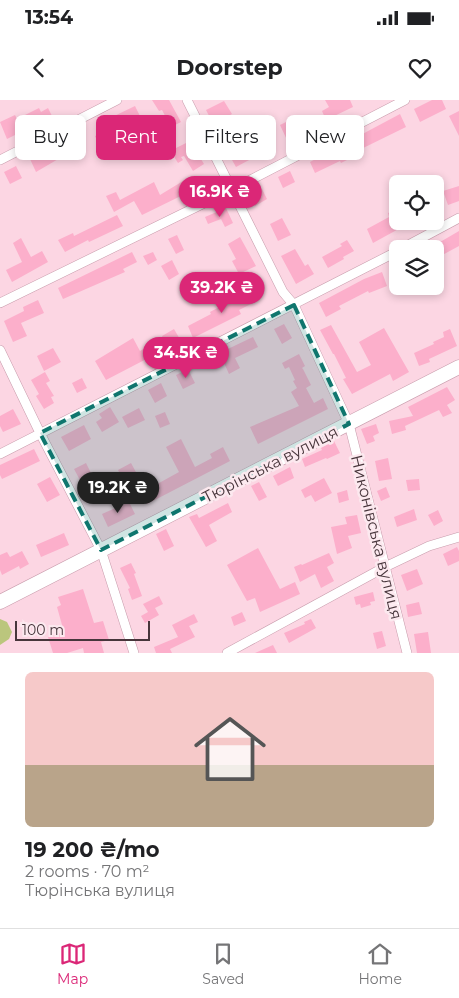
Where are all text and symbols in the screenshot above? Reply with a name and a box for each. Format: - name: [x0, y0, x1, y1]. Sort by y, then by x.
- text: 13:54: [25, 6, 73, 29]
- icon: back: [25, 54, 53, 82]
- text: Doorstep: [176, 54, 283, 81]
- icon: heart: [406, 54, 434, 82]
- chip: Buy: [15, 115, 86, 160]
- chip: Rent: [96, 115, 176, 160]
- chip: Filters: [186, 115, 276, 160]
- chip: New: [286, 115, 364, 160]
- map controls: [389, 175, 444, 295]
- button: locate: [389, 175, 444, 230]
- pin: 16.9K ₴: [174, 176, 266, 218]
- text: 16.9K ₴: [190, 182, 250, 201]
- button: layers: [389, 240, 444, 295]
- pin: 39.2K ₴: [176, 272, 268, 314]
- text: 39.2K ₴: [191, 278, 253, 297]
- pin: 34.5K ₴: [140, 336, 232, 379]
- text: 34.5K ₴: [154, 343, 218, 362]
- street label: Тюрінська вулиця: [199, 422, 341, 507]
- street label: Никонівська вулиця: [347, 453, 406, 621]
- pin: 19.2K ₴: [72, 472, 164, 514]
- text: 19.2K ₴: [88, 478, 148, 497]
- scale bar: [15, 618, 150, 641]
- text: 100 m: [22, 621, 64, 639]
- icon: home: [185, 704, 275, 794]
- text: 19 200 ₴/mo: [25, 837, 160, 862]
- text: 2 rooms · 70 m²: [25, 862, 150, 881]
- text: Тюрінська вулиця: [25, 881, 175, 900]
- tab: Map: [57, 940, 88, 988]
- tab: Saved: [202, 940, 244, 988]
- tab: Home: [358, 940, 402, 988]

